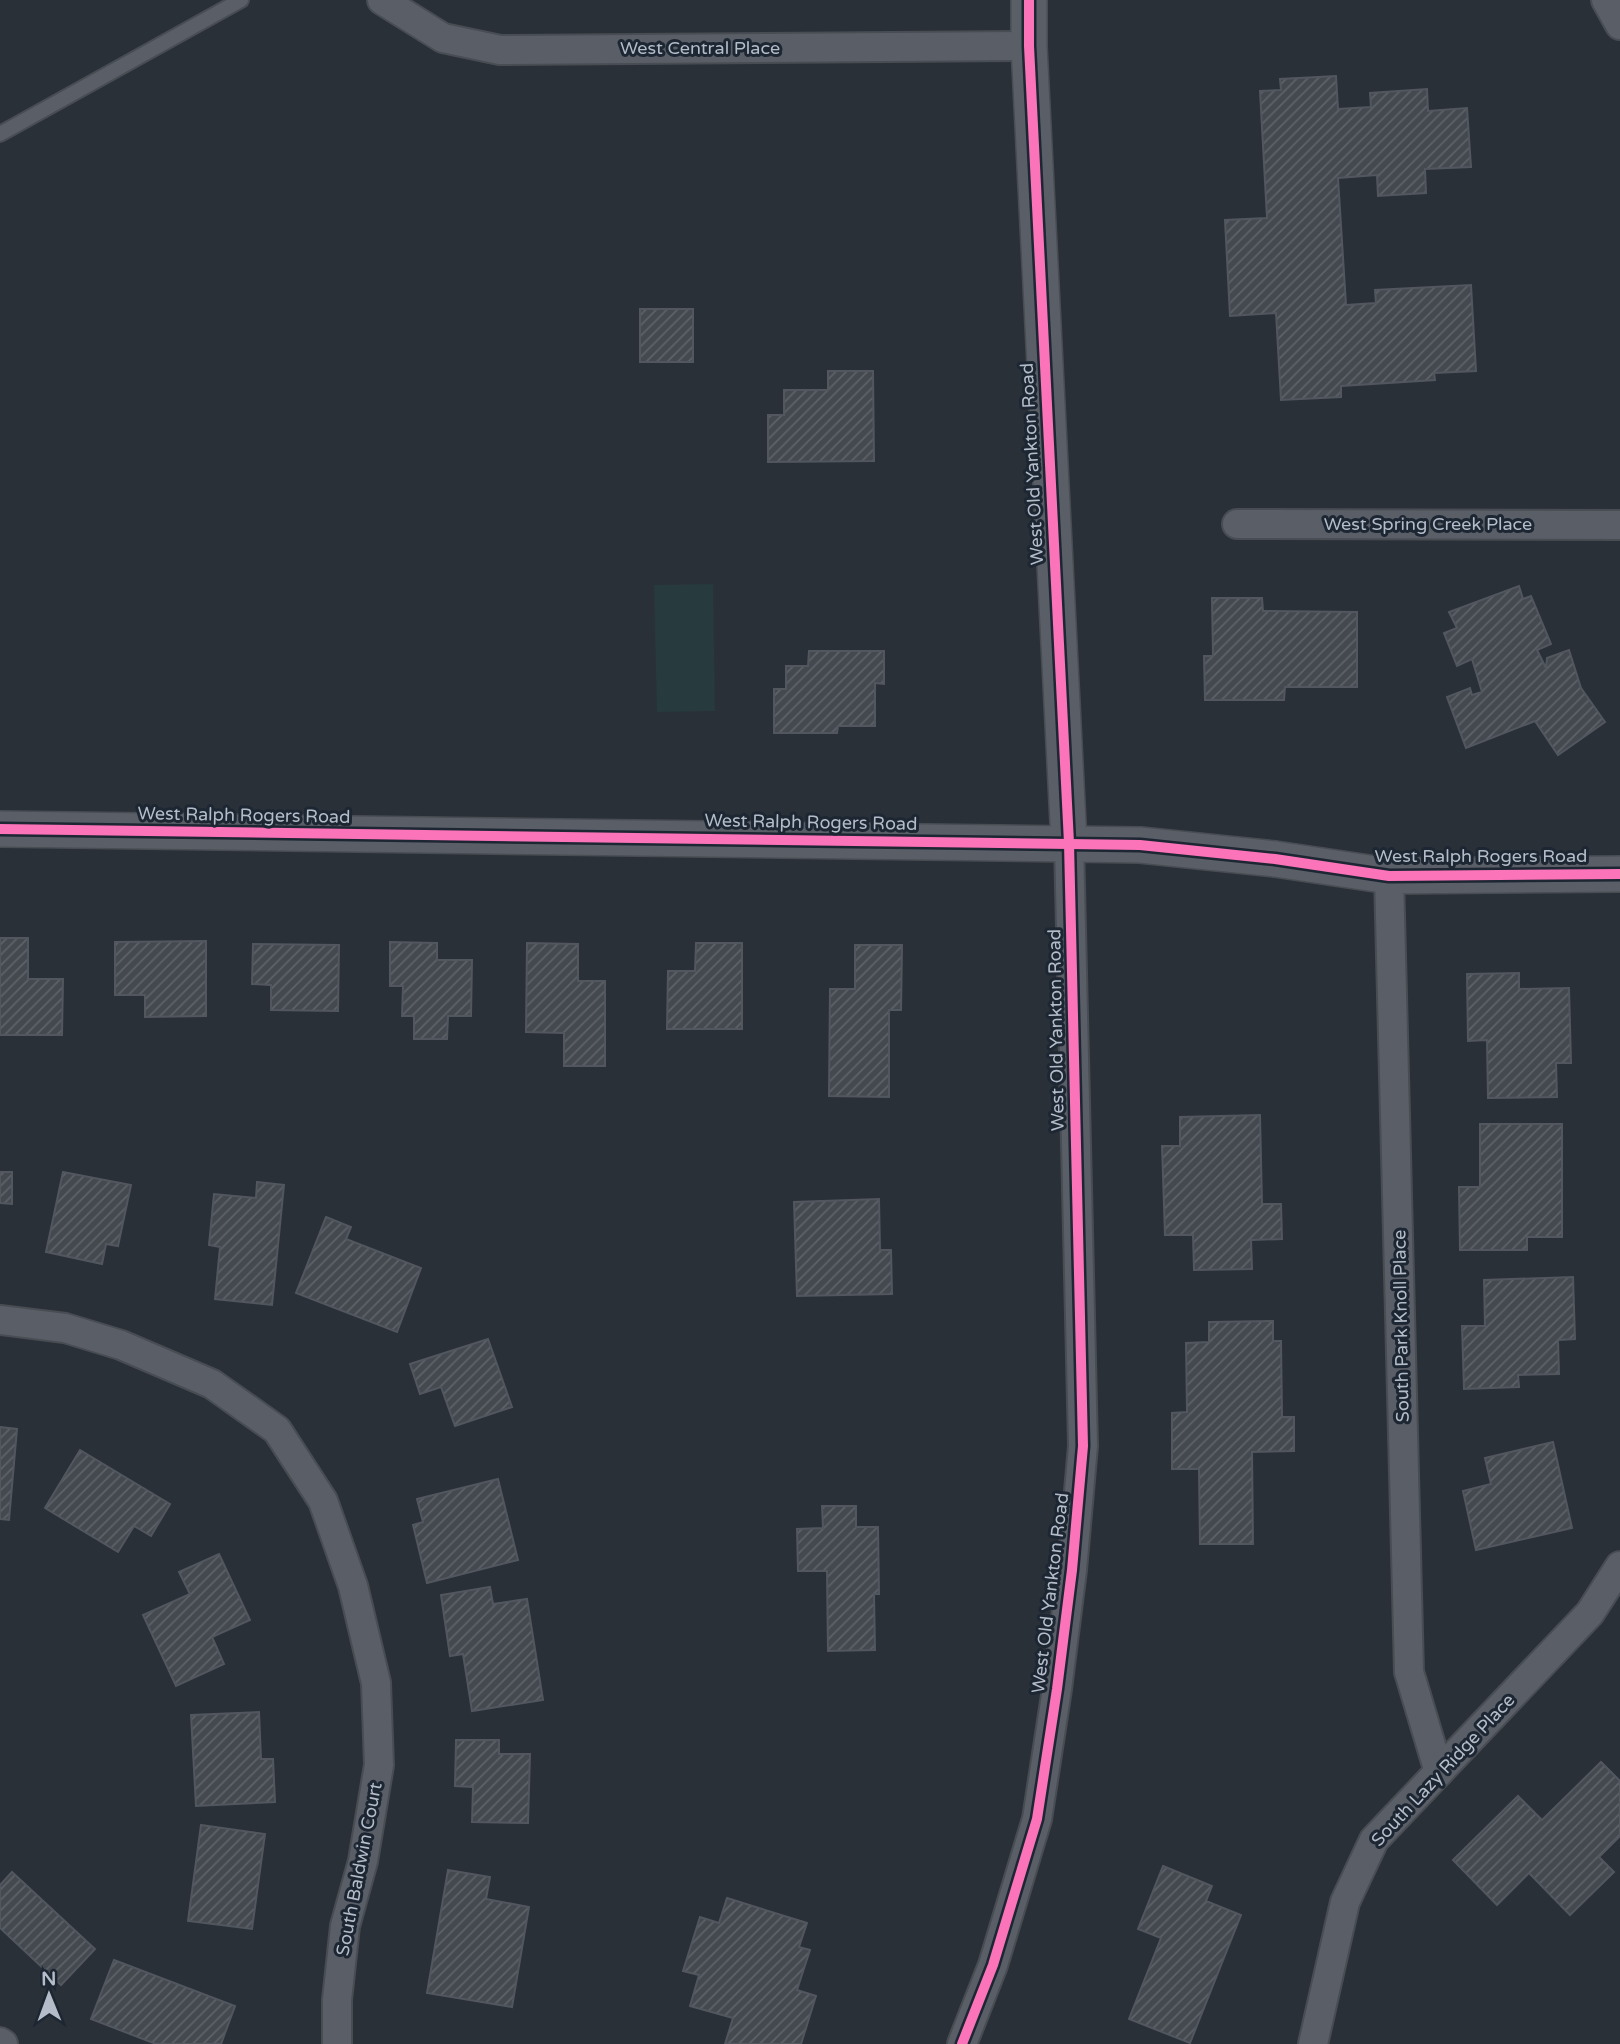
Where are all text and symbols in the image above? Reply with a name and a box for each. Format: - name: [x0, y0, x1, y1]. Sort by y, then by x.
- street label: West Central Place: [620, 37, 780, 59]
- street label: West Old Yankton Road: [1016, 362, 1048, 566]
- street label: West Spring Creek Place: [1324, 513, 1532, 535]
- street label: West Ralph Rogers Road: [137, 802, 351, 828]
- street label: West Ralph Rogers Road: [704, 809, 918, 835]
- street label: West Ralph Rogers Road: [1375, 845, 1587, 867]
- street label: West Old Yankton Road: [1043, 929, 1069, 1131]
- street label: South Park Knoll Place: [1388, 1230, 1414, 1422]
- street label: West Old Yankton Road: [1027, 1491, 1073, 1695]
- street label: South Lazy Ridge Place: [1367, 1689, 1519, 1851]
- street label: South Baldwin Court: [331, 1780, 387, 1958]
- north arrow: [14, 1960, 84, 2030]
- text: N: [41, 1968, 57, 1990]

